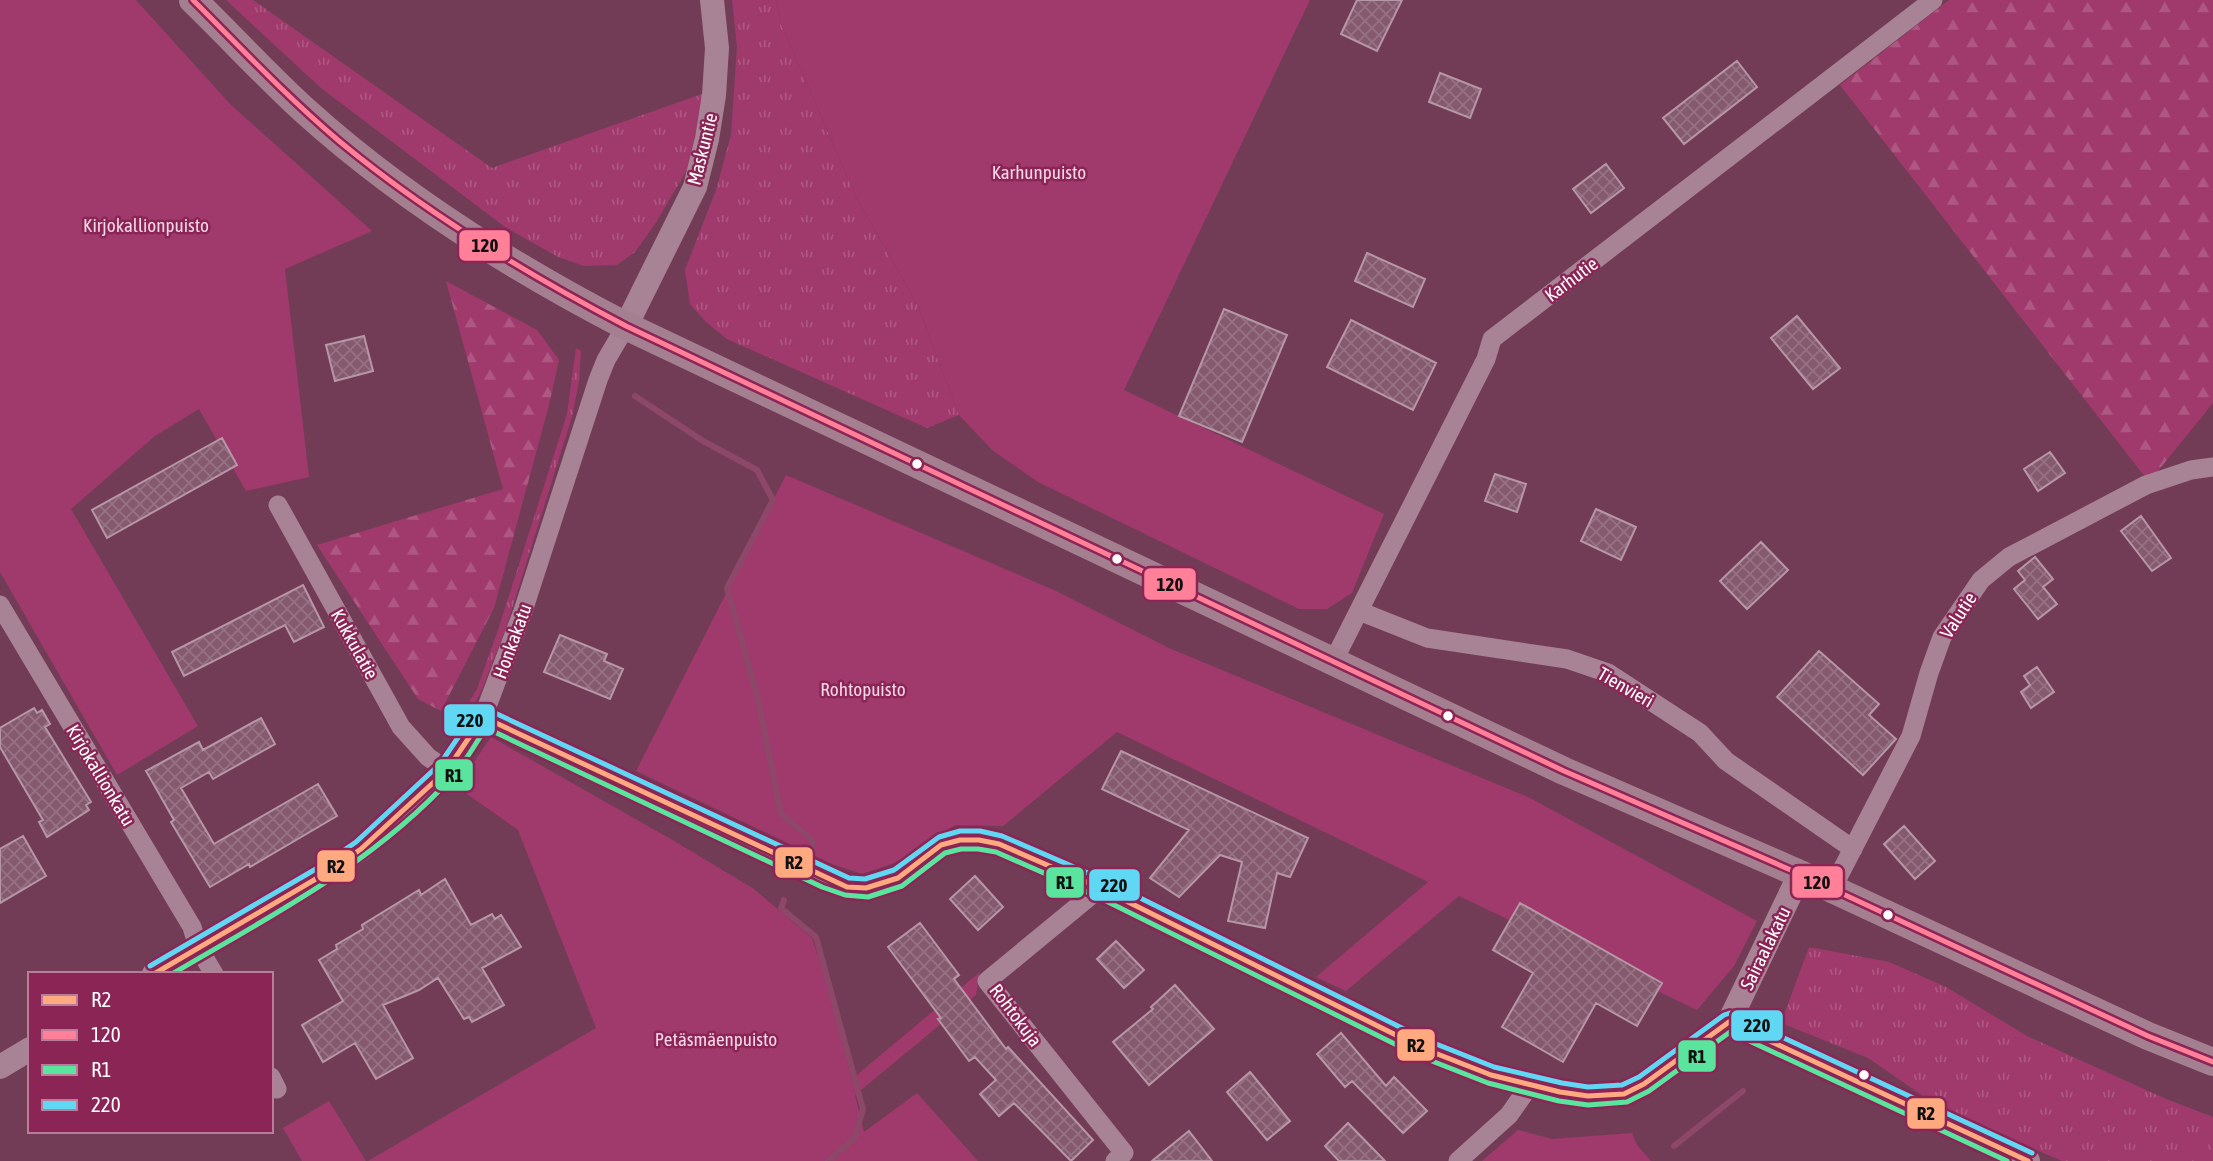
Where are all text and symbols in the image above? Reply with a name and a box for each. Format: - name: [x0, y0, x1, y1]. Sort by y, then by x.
- street label: Maskuntie: [682, 111, 722, 187]
- park label: Karhunpuisto: [992, 161, 1086, 183]
- park label: Kirjokallionpuisto: [83, 214, 209, 236]
- line badge: 120: [458, 229, 511, 262]
- text: 120: [472, 234, 498, 256]
- street label: Karhutie: [1540, 252, 1602, 306]
- unlabelled marker: [910, 457, 924, 471]
- unlabelled marker: [1110, 552, 1124, 566]
- line badge: 120: [1143, 567, 1197, 601]
- text: 120: [1157, 573, 1183, 595]
- street label: Valutie: [1935, 588, 1981, 642]
- street label: Honkakatu: [488, 600, 536, 682]
- street label: Kukkulatie: [327, 605, 383, 683]
- street label: Tienvieri: [1594, 662, 1658, 712]
- park label: Rohtopuisto: [820, 678, 906, 700]
- line badge: 220: [443, 703, 496, 737]
- text: 220: [457, 709, 483, 731]
- unlabelled marker: [1441, 709, 1455, 723]
- street label: Kirjokallionkatu: [62, 720, 140, 830]
- line badge: R1: [434, 758, 474, 792]
- text: R1: [445, 764, 463, 786]
- line badge: R2: [774, 846, 814, 879]
- line badge: R2: [316, 849, 356, 883]
- text: R2: [785, 851, 803, 873]
- text: R2: [327, 855, 345, 877]
- line badge: 120: [1791, 865, 1844, 899]
- line badge: R1: [1045, 866, 1085, 899]
- line badge: 220: [1088, 868, 1141, 902]
- text: R1: [1056, 871, 1074, 893]
- text: 120: [1804, 871, 1830, 893]
- text: 220: [1101, 874, 1127, 896]
- street label: Sairaalakatu: [1735, 903, 1795, 993]
- unlabelled marker: [1881, 908, 1895, 922]
- legend: [28, 972, 273, 1133]
- street label: Rohtokuja: [985, 979, 1047, 1051]
- text: R2: [91, 987, 111, 1011]
- line badge: 220: [1730, 1009, 1784, 1042]
- text: 220: [1744, 1014, 1770, 1036]
- text: 120: [91, 1022, 121, 1046]
- park label: Petäsmäenpuisto: [655, 1028, 777, 1050]
- line badge: R2: [1396, 1028, 1436, 1062]
- text: R2: [1407, 1034, 1425, 1056]
- line badge: R1: [1677, 1039, 1717, 1073]
- text: R1: [1688, 1045, 1706, 1067]
- text: R1: [91, 1057, 111, 1081]
- unlabelled marker: [1857, 1068, 1871, 1082]
- text: 220: [91, 1092, 121, 1116]
- line badge: R2: [1906, 1097, 1946, 1130]
- text: R2: [1917, 1102, 1935, 1124]

